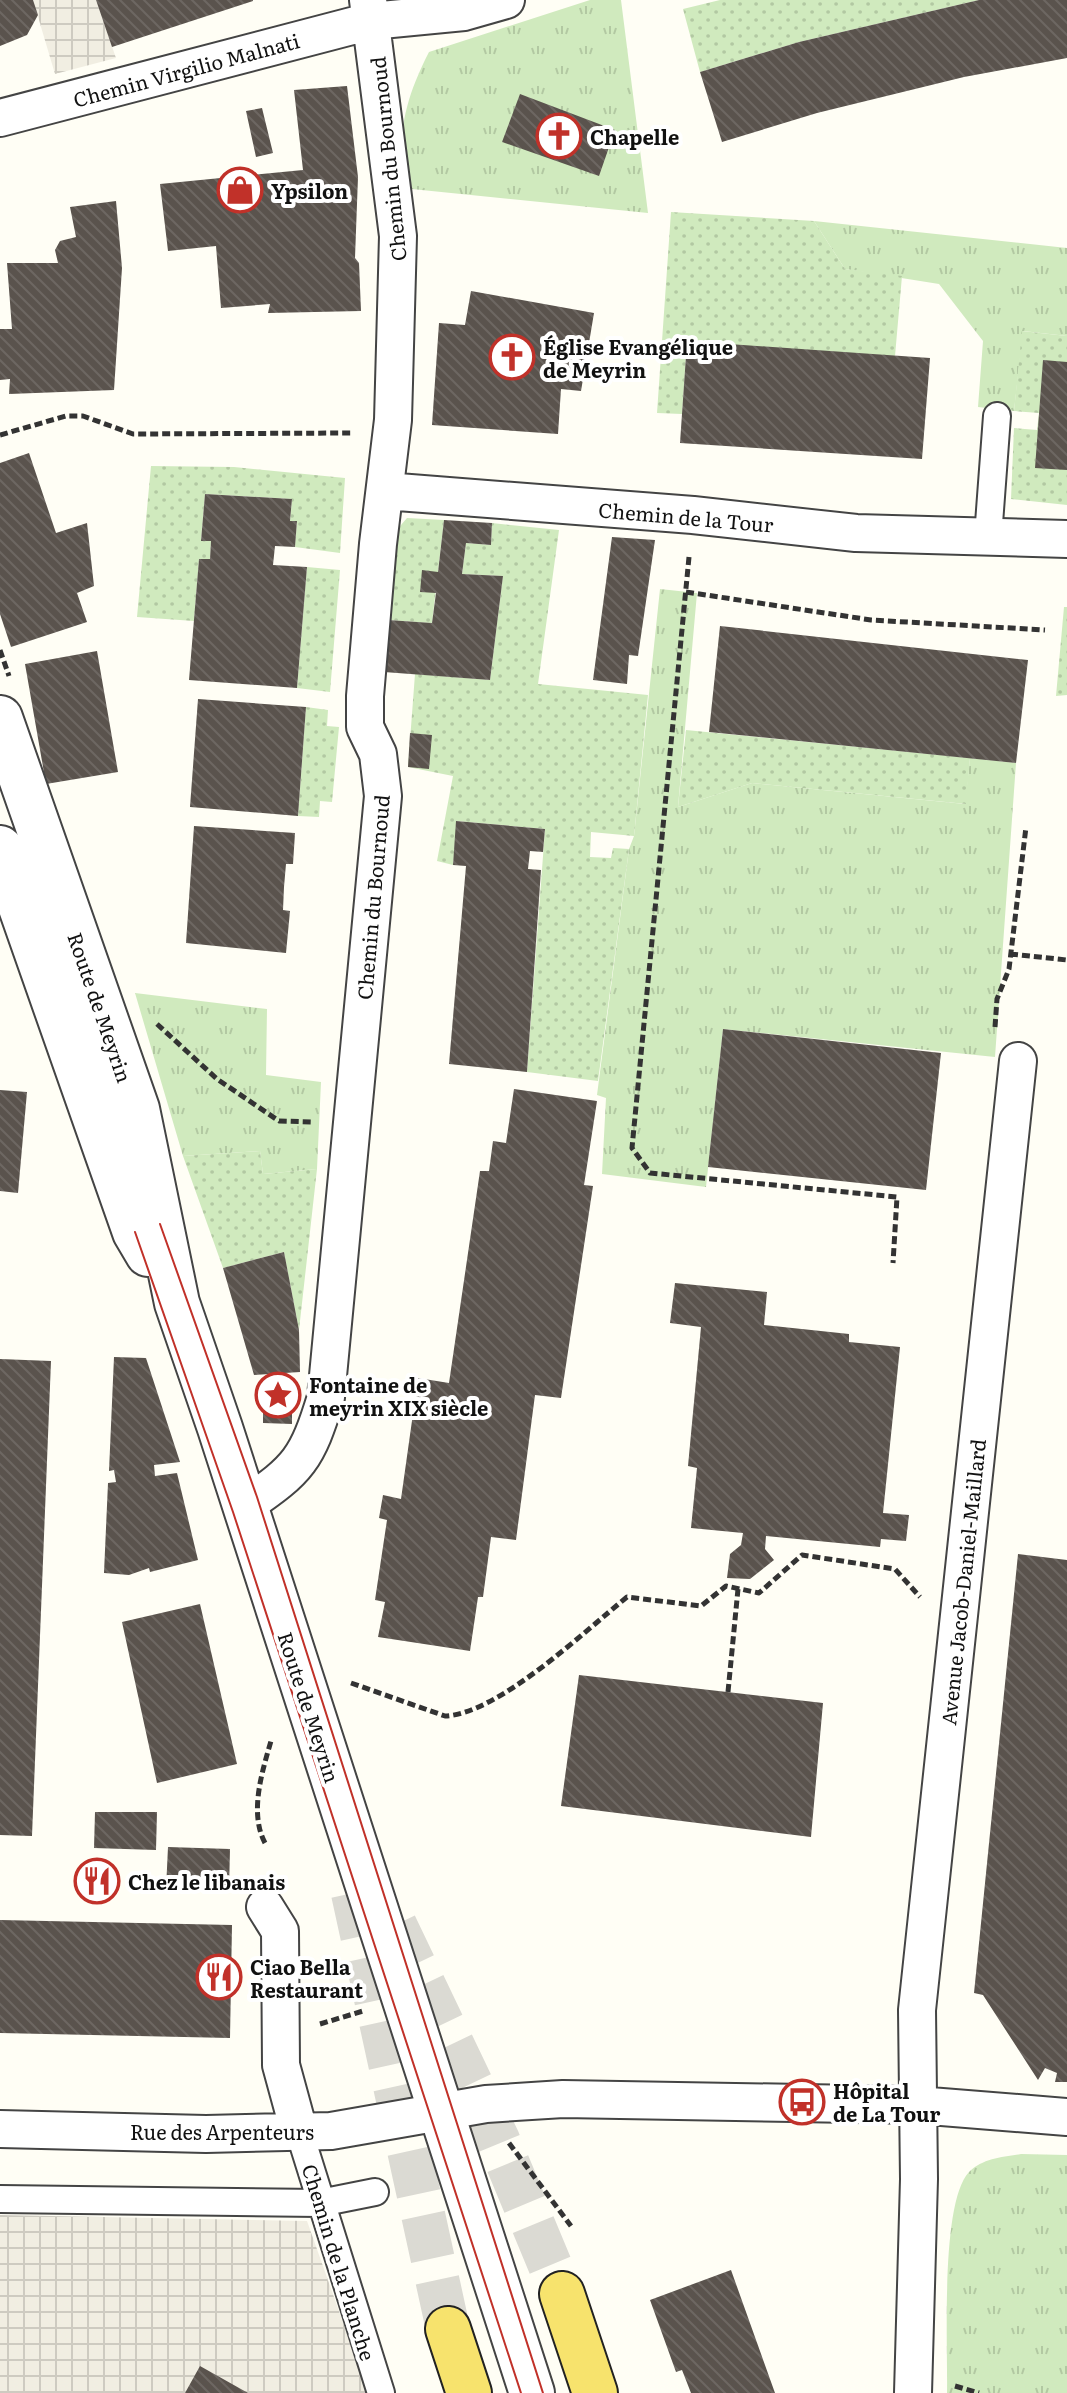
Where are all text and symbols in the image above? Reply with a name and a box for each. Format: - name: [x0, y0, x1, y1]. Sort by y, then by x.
- street label: Chemin Virgilio Malnati: [70, 24, 303, 114]
- street label: Chemin du Bournoud: [361, 55, 413, 263]
- church icon: Chapelle: [535, 112, 583, 160]
- place label: Chapelle: [590, 121, 679, 151]
- shop icon: Ypsilon: [216, 166, 264, 214]
- place label: Ypsilon: [271, 175, 348, 205]
- place label: Église Evangélique de Meyrin: [543, 331, 733, 384]
- church icon: Église Evangélique de Meyrin: [488, 333, 536, 381]
- street label: Chemin de la Tour: [597, 493, 775, 539]
- street label: Chemin du Bournoud: [348, 793, 396, 1001]
- street label: Route de Meyrin: [61, 928, 141, 1086]
- place label: Fontaine de meyrin XIX siècle: [309, 1369, 488, 1422]
- place icon: Fontaine de meyrin XIX siècle: [254, 1371, 302, 1419]
- street label: Avenue Jacob-Daniel-Maillard: [932, 1437, 992, 1727]
- street label: Route de Meyrin: [271, 1628, 349, 1786]
- restaurant icon: Chez le libanais: [73, 1857, 121, 1905]
- place label: Chez le libanais: [128, 1866, 285, 1896]
- place label: Ciao Bella Restaurant: [250, 1951, 363, 2004]
- restaurant icon: Ciao Bella Restaurant: [195, 1953, 243, 2001]
- place label: Hôpital de La Tour: [833, 2075, 940, 2128]
- bus stop icon: Hôpital de La Tour: [778, 2078, 826, 2126]
- street label: Rue des Arpenteurs: [130, 2116, 314, 2146]
- street label: Chemin de la Planche: [296, 2160, 384, 2364]

